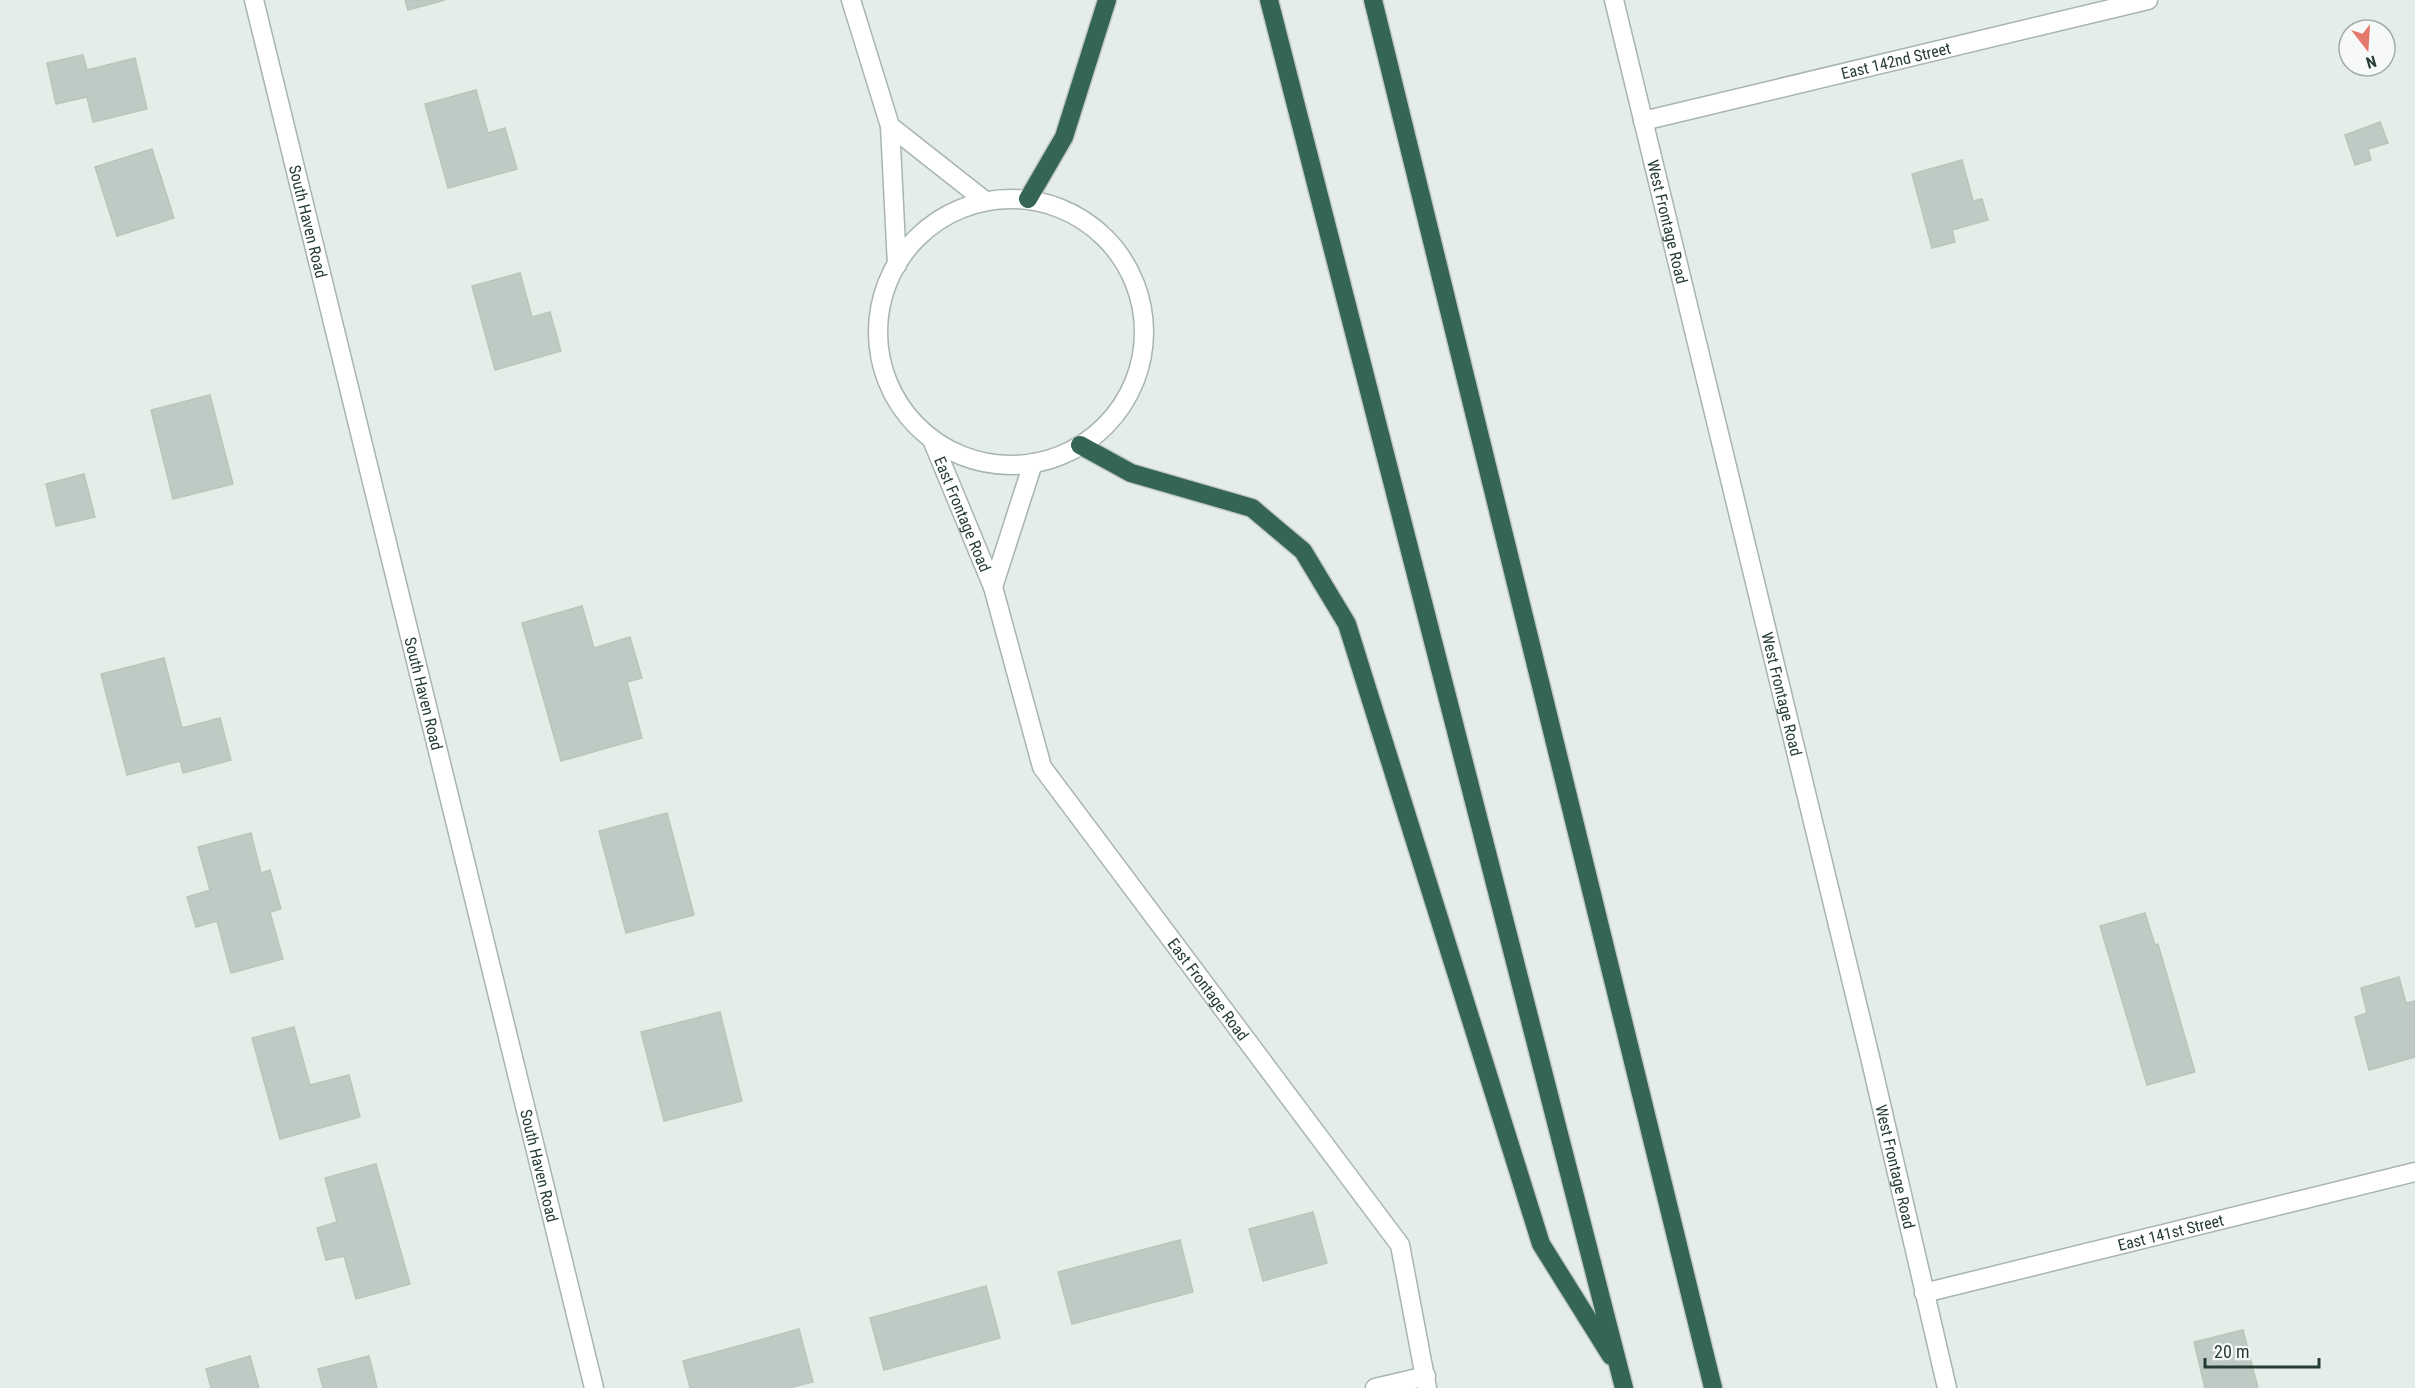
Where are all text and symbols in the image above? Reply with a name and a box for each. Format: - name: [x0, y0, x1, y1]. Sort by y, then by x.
- north arrow: [2337, 18, 2397, 78]
- street label: East 142nd Street: [1839, 39, 1953, 83]
- text: N: [2364, 51, 2379, 72]
- street label: West Frontage Road: [1643, 158, 1691, 286]
- street label: South Haven Road: [285, 163, 331, 280]
- street label: East Frontage Road: [930, 454, 995, 575]
- street label: West Frontage Road: [1757, 630, 1806, 758]
- street label: South Haven Road: [400, 635, 446, 752]
- street label: East Frontage Road: [1164, 935, 1252, 1044]
- street label: West Frontage Road: [1871, 1103, 1919, 1231]
- street label: South Haven Road: [516, 1107, 562, 1224]
- street label: East 141st Street: [2116, 1210, 2226, 1255]
- scale bar: [2205, 1331, 2319, 1369]
- text: 20 m: [2214, 1341, 2249, 1362]

